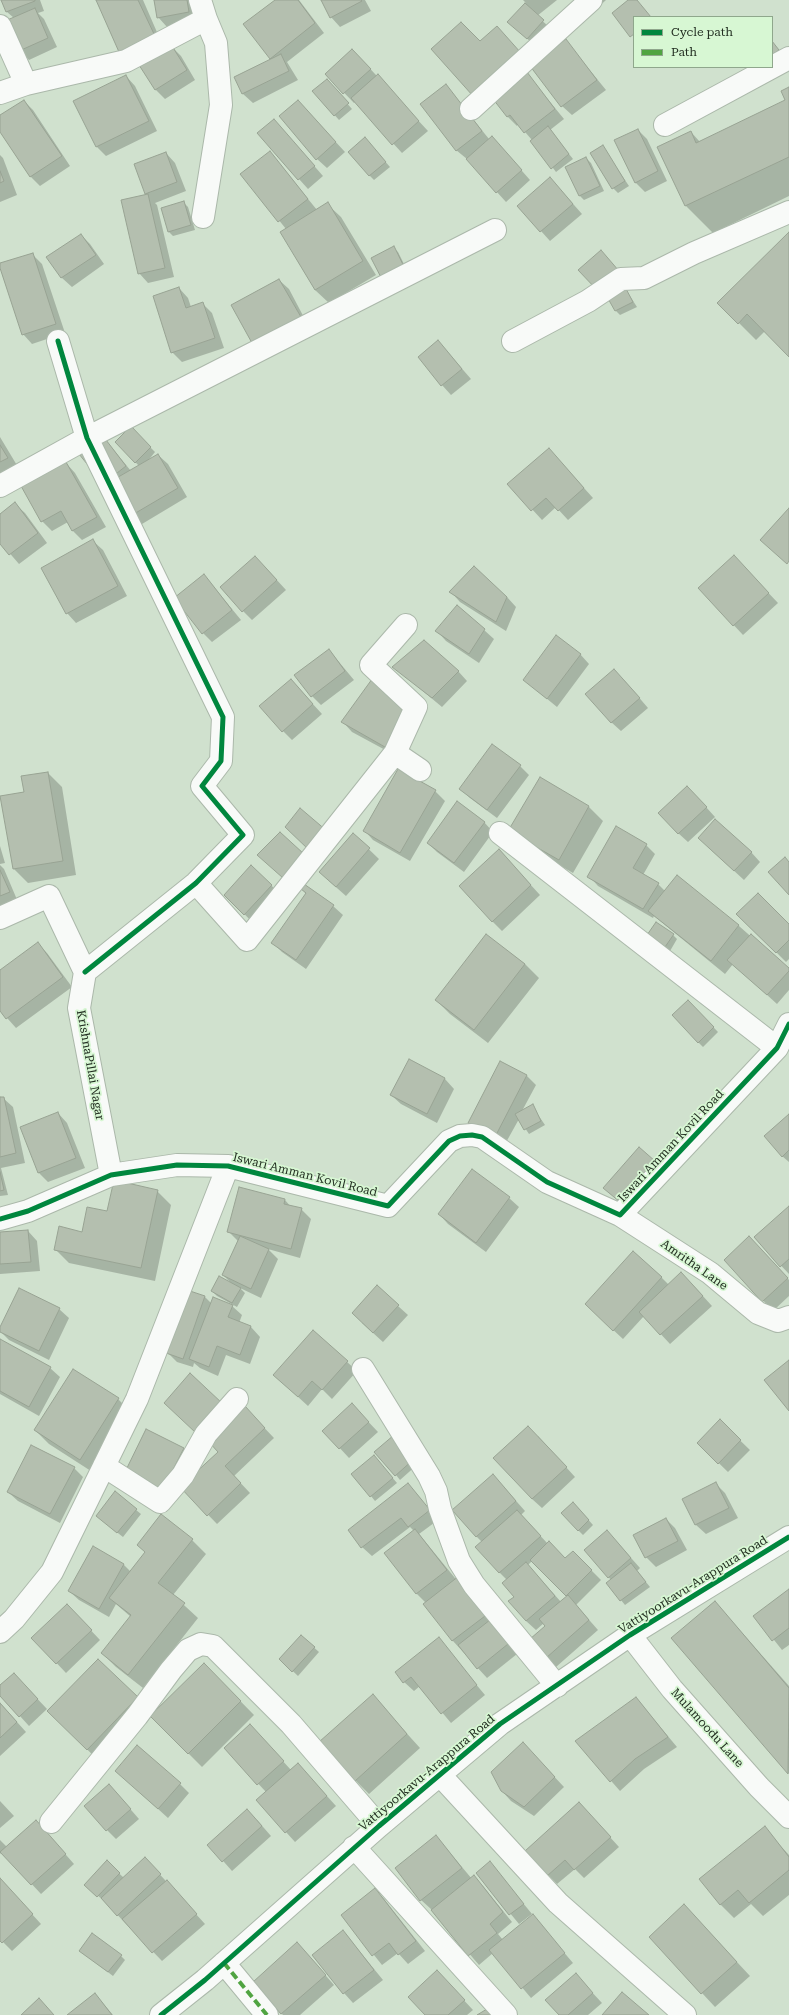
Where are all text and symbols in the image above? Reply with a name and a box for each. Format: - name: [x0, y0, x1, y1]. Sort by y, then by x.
- legend: [633, 16, 773, 68]
- text: Cycle path: [671, 25, 733, 39]
- text: Path: [671, 45, 697, 59]
- street label: KrishnaPillai Nagar: [73, 1009, 107, 1121]
- street label: Iswari Amman Kovil Road: [615, 1087, 727, 1205]
- street label: Iswari Amman Kovil Road: [231, 1150, 379, 1200]
- street label: Amritha Lane: [658, 1237, 730, 1293]
- street label: Vattiyoorkavu-Arappura Road: [616, 1533, 770, 1637]
- street label: Mulamoodu Lane: [668, 1686, 746, 1770]
- street label: Vattiyoorkavu-Arappura Road: [356, 1712, 498, 1834]

